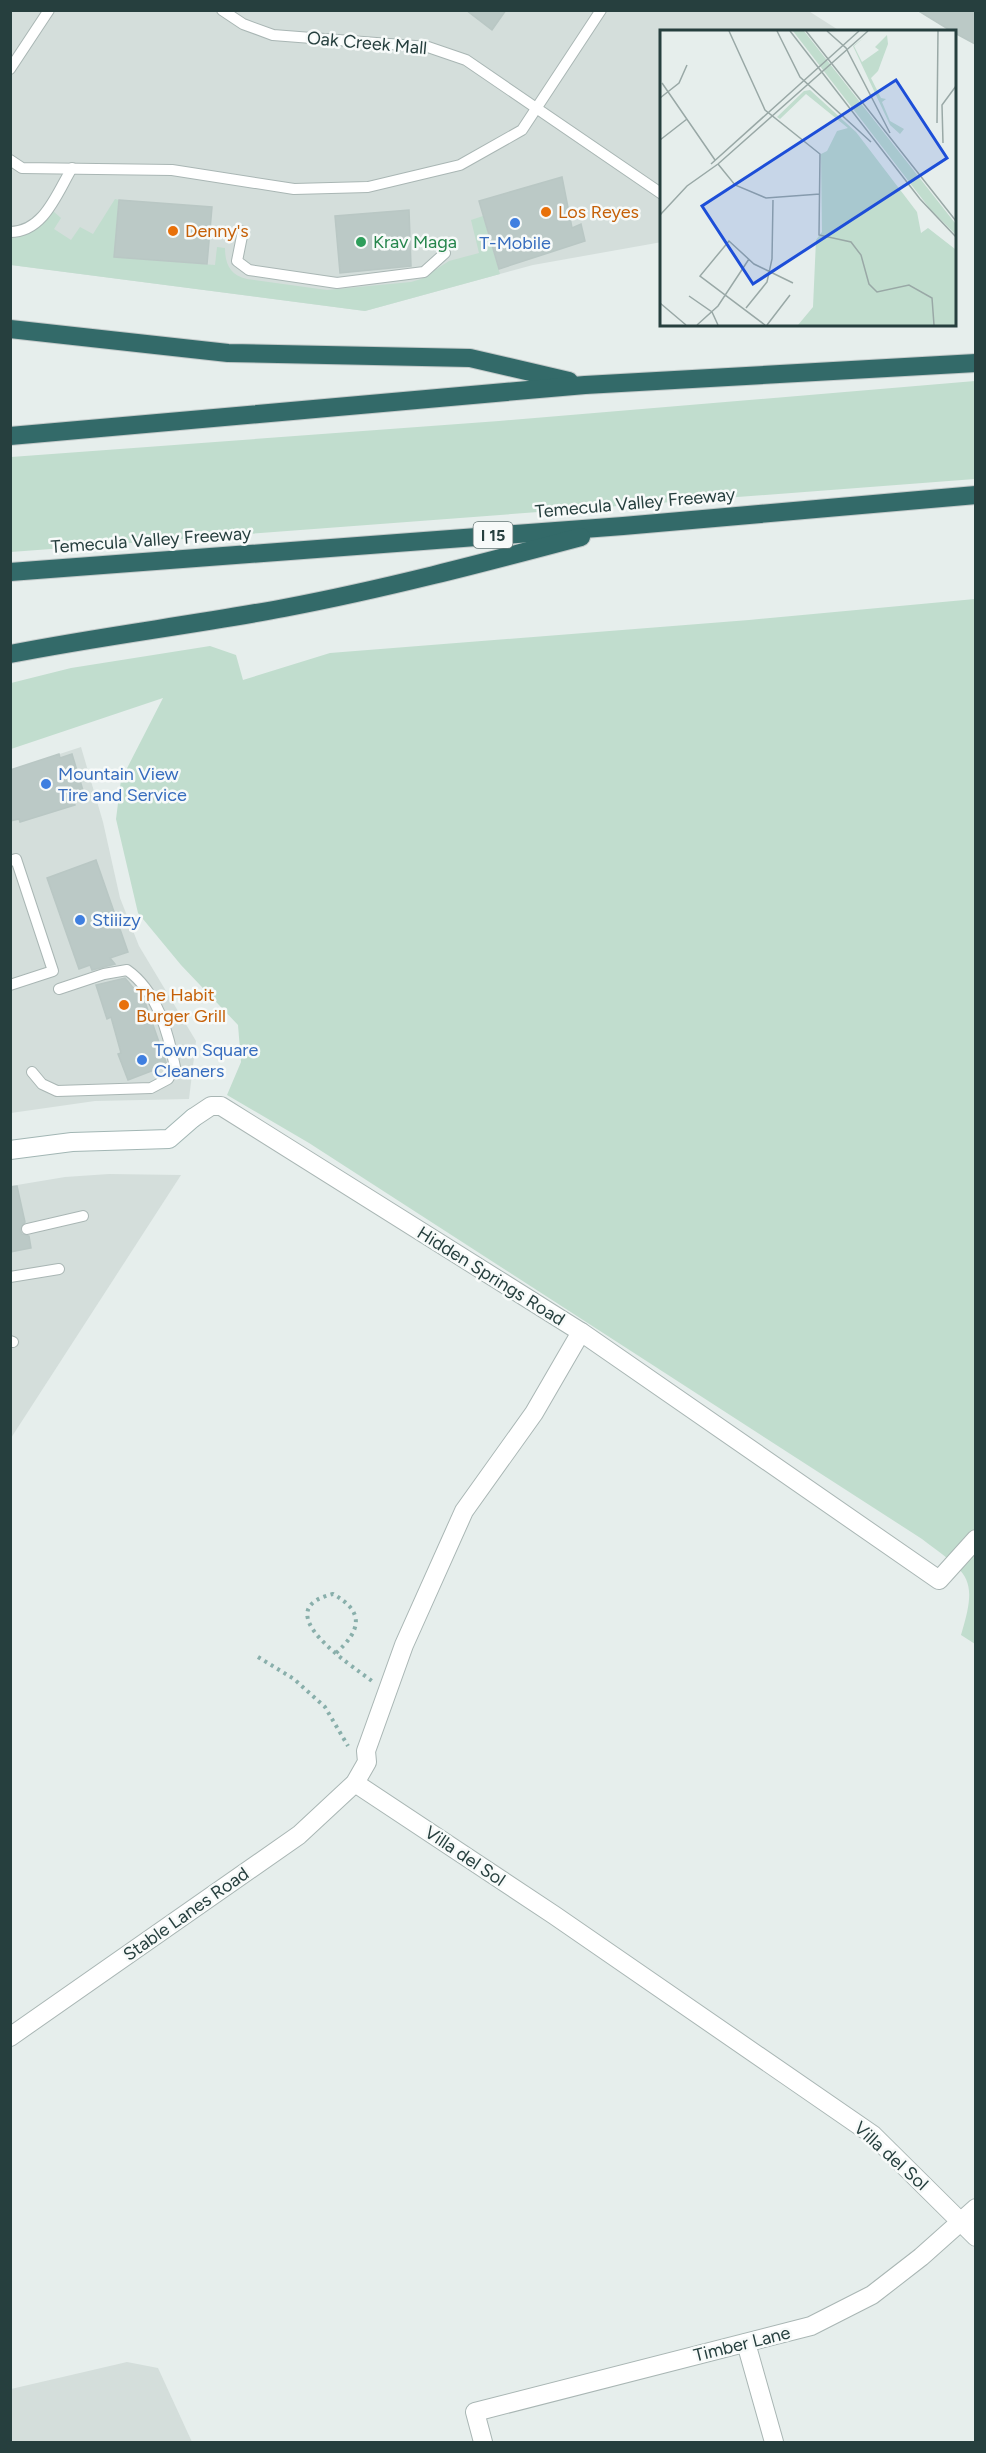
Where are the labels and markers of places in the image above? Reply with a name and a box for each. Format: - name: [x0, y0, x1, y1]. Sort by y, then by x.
- place label: Los Reyes: [558, 201, 639, 223]
- marker: Los Reyes: [539, 205, 553, 219]
- marker: T-Mobile: [508, 216, 522, 230]
- place label: Denny's: [185, 220, 249, 242]
- marker: Denny's: [166, 224, 180, 238]
- place label: Krav Maga: [373, 231, 457, 253]
- place label: T-Mobile: [479, 232, 551, 254]
- marker: Krav Maga: [354, 235, 368, 249]
- place label: Mountain View Tire and Service: [58, 763, 187, 806]
- marker: Mountain View Tire and Service: [39, 777, 53, 791]
- place label: Stiiizy: [92, 909, 141, 931]
- marker: Stiiizy: [73, 913, 87, 927]
- place label: The Habit Burger Grill: [136, 984, 226, 1027]
- marker: The Habit Burger Grill: [117, 998, 131, 1012]
- place label: Town Square Cleaners: [154, 1039, 258, 1082]
- marker: Town Square Cleaners: [135, 1053, 149, 1067]

